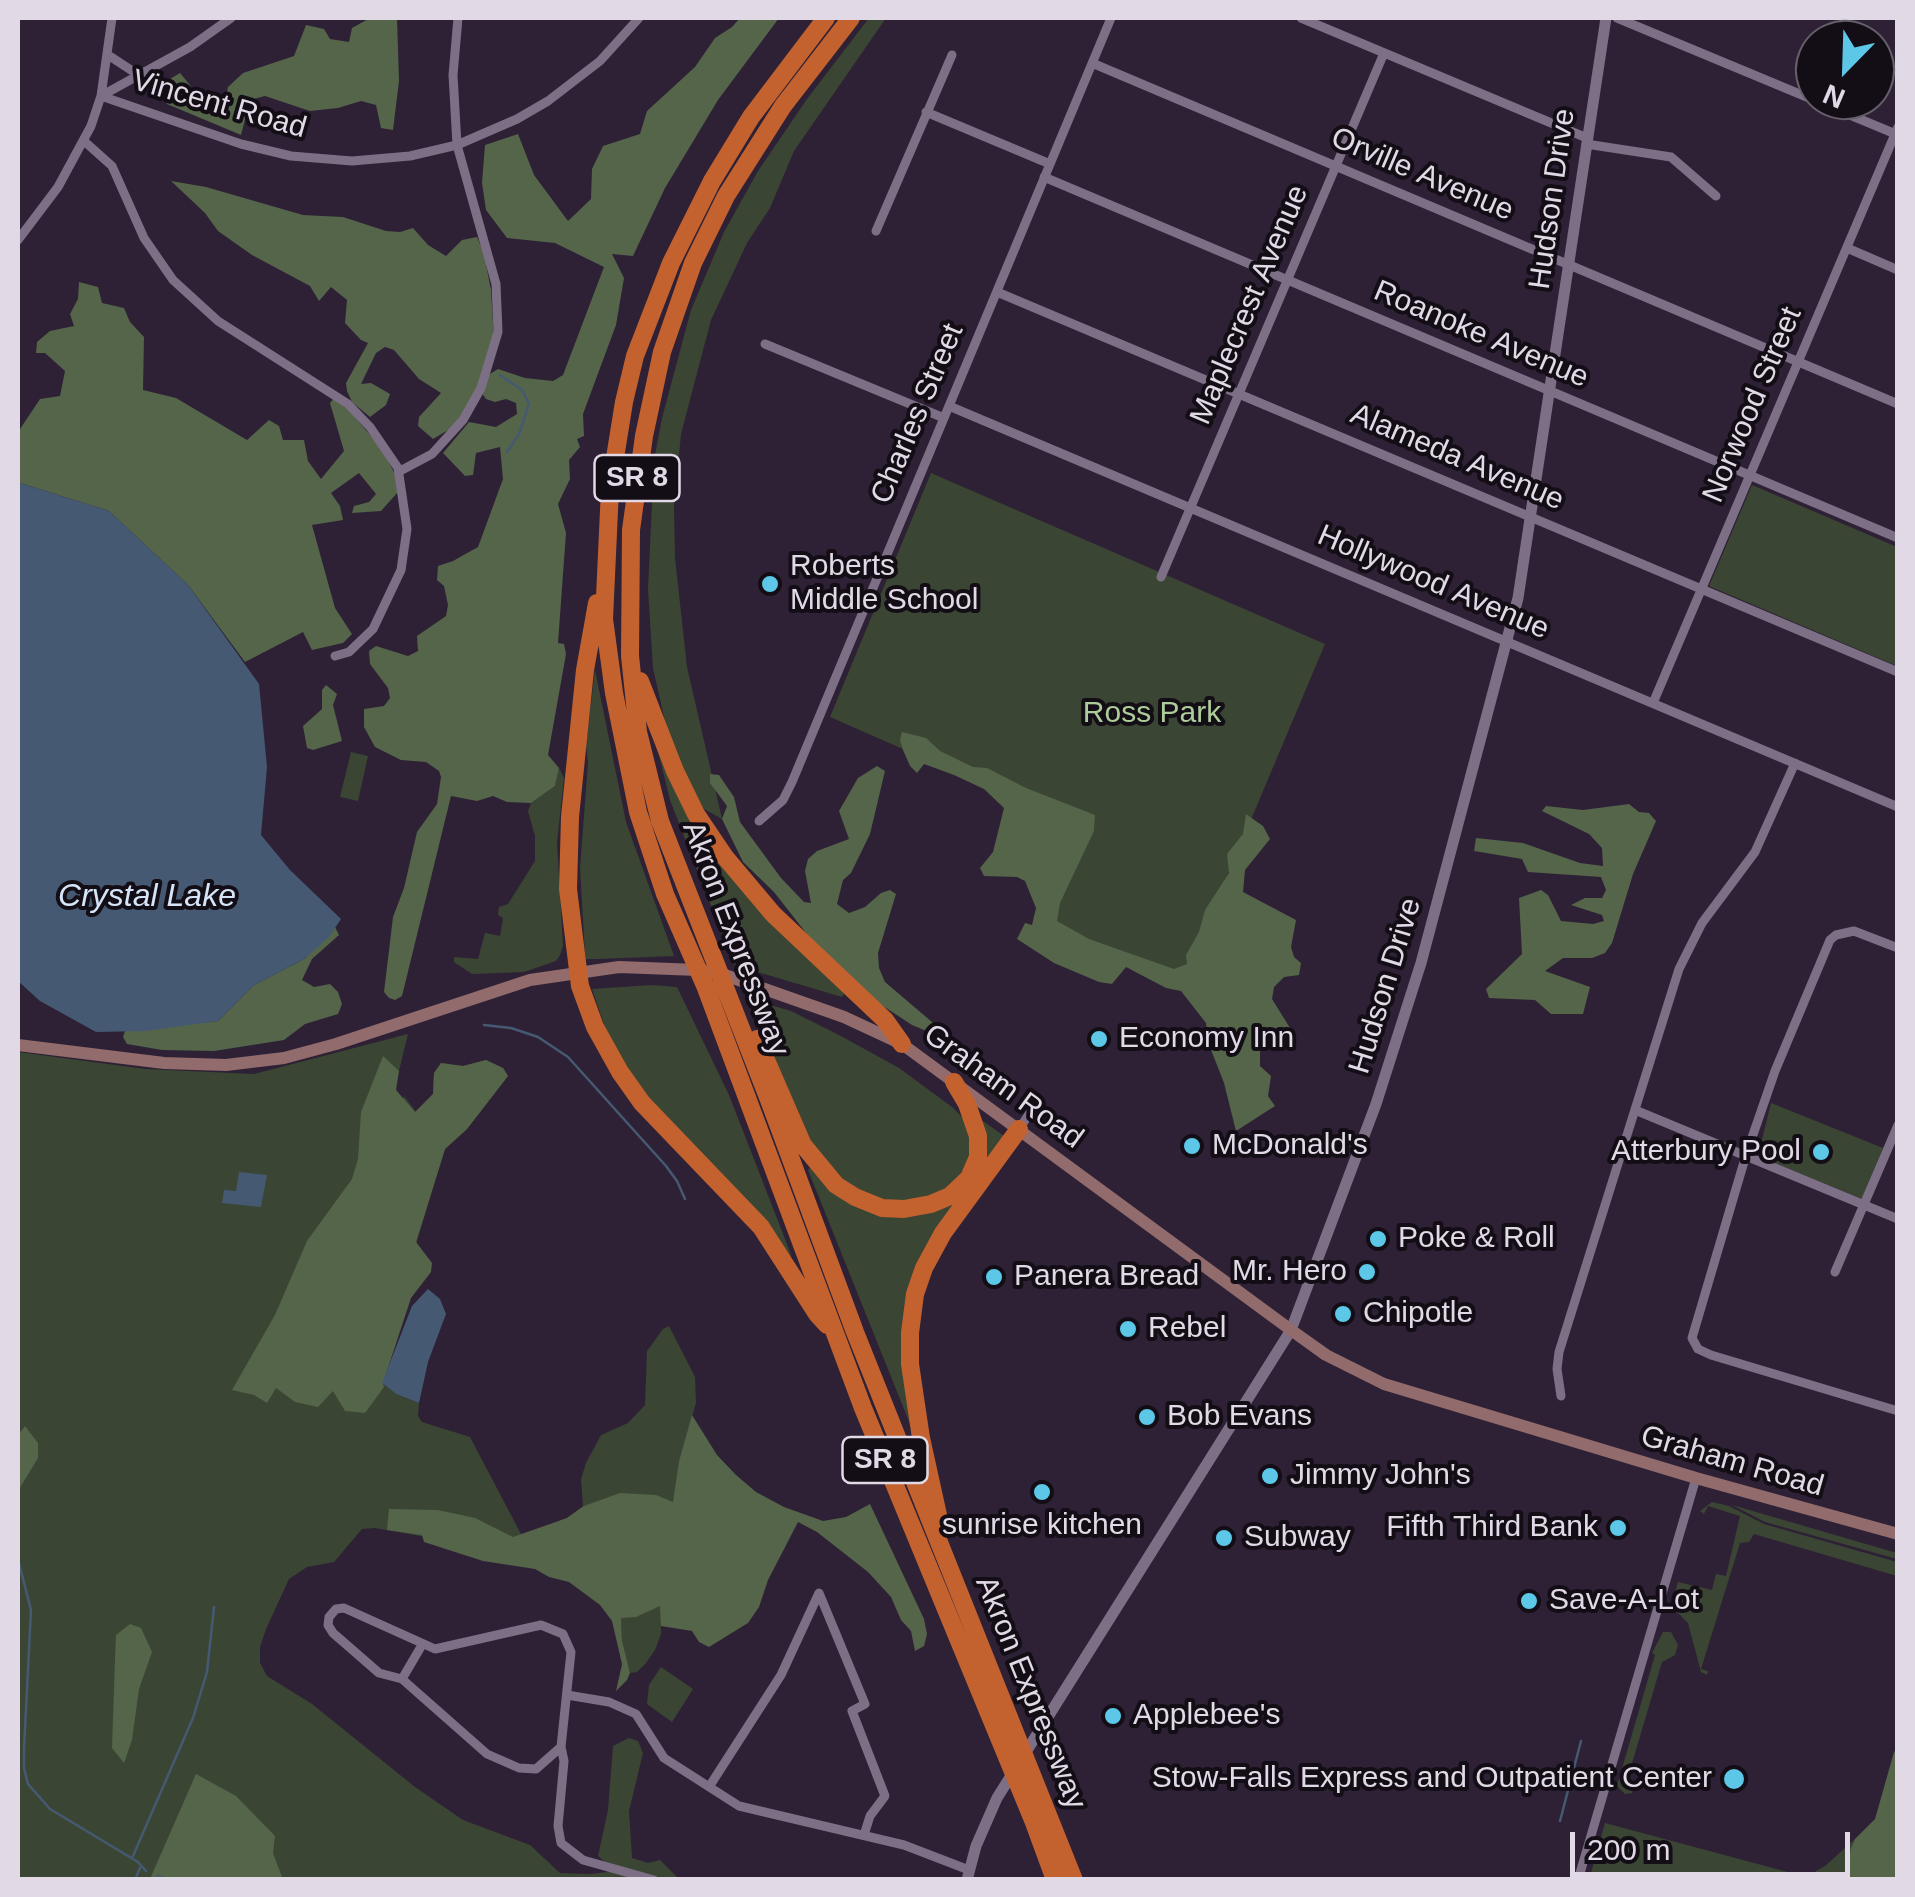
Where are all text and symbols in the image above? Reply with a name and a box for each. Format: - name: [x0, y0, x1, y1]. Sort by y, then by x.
- north arrow: [1795, 20, 1895, 120]
- street label: Vincent Road: [128, 63, 310, 147]
- text: N: [1819, 78, 1849, 114]
- street label: Hudson Drive: [1523, 107, 1583, 291]
- street label: Orville Avenue: [1325, 120, 1519, 230]
- street label: Maplecrest Avenue: [1183, 180, 1317, 430]
- street label: Roanoke Avenue: [1368, 274, 1594, 396]
- street label: Norwood Street: [1696, 302, 1810, 508]
- street label: Charles Street: [864, 319, 972, 509]
- street label: Alameda Avenue: [1345, 397, 1569, 519]
- road number: SR 8: [594, 455, 680, 501]
- street label: Hollywood Avenue: [1312, 518, 1554, 648]
- place label: Roberts Middle School: [790, 549, 978, 620]
- marker: Roberts Middle School: [759, 573, 781, 595]
- park label: Ross Park: [1083, 696, 1221, 732]
- street label: Akron Expressway: [674, 817, 796, 1061]
- water label: Crystal Lake: [58, 878, 236, 916]
- street label: Hudson Drive: [1342, 894, 1430, 1078]
- street label: Graham Road: [916, 1017, 1090, 1157]
- place label: Economy Inn: [1119, 1021, 1294, 1057]
- marker: Economy Inn: [1088, 1028, 1110, 1050]
- place label: McDonald's: [1212, 1128, 1368, 1164]
- place label: Atterbury Pool: [1611, 1134, 1801, 1170]
- marker: McDonald's: [1181, 1135, 1203, 1157]
- marker: Atterbury Pool: [1810, 1141, 1832, 1163]
- place label: Poke & Roll: [1398, 1221, 1555, 1257]
- marker: Poke & Roll: [1367, 1228, 1389, 1250]
- place label: Mr. Hero: [1232, 1254, 1347, 1290]
- place label: Panera Bread: [1014, 1259, 1199, 1295]
- marker: Mr. Hero: [1356, 1261, 1378, 1283]
- marker: Panera Bread: [983, 1266, 1005, 1288]
- place label: Chipotle: [1363, 1296, 1473, 1332]
- marker: Chipotle: [1332, 1303, 1354, 1325]
- place label: Rebel: [1148, 1311, 1226, 1347]
- marker: Rebel: [1117, 1318, 1139, 1340]
- place label: Bob Evans: [1167, 1399, 1312, 1435]
- marker: Bob Evans: [1136, 1406, 1158, 1428]
- street label: Graham Road: [1636, 1419, 1828, 1505]
- road number: SR 8: [842, 1437, 928, 1483]
- place label: Jimmy John's: [1290, 1458, 1471, 1494]
- marker: Jimmy John's: [1259, 1465, 1281, 1487]
- marker: sunrise kitchen: [1031, 1481, 1053, 1503]
- place label: sunrise kitchen: [942, 1508, 1142, 1544]
- place label: Fifth Third Bank: [1386, 1510, 1598, 1546]
- marker: Fifth Third Bank: [1607, 1517, 1629, 1539]
- place label: Subway: [1244, 1520, 1351, 1556]
- marker: Subway: [1213, 1527, 1235, 1549]
- street label: Akron Expressway: [967, 1571, 1093, 1815]
- place label: Save-A-Lot: [1549, 1583, 1699, 1619]
- marker: Save-A-Lot: [1518, 1590, 1540, 1612]
- place label: Applebee's: [1133, 1698, 1281, 1734]
- marker: Applebee's: [1102, 1705, 1124, 1727]
- place label: Stow-Falls Express and Outpatient Center: [1152, 1761, 1712, 1797]
- marker: Stow-Falls Express and Outpatient Center: [1721, 1766, 1747, 1792]
- scale bar: [1575, 1812, 1855, 1874]
- text: 200 m: [1587, 1833, 1670, 1866]

